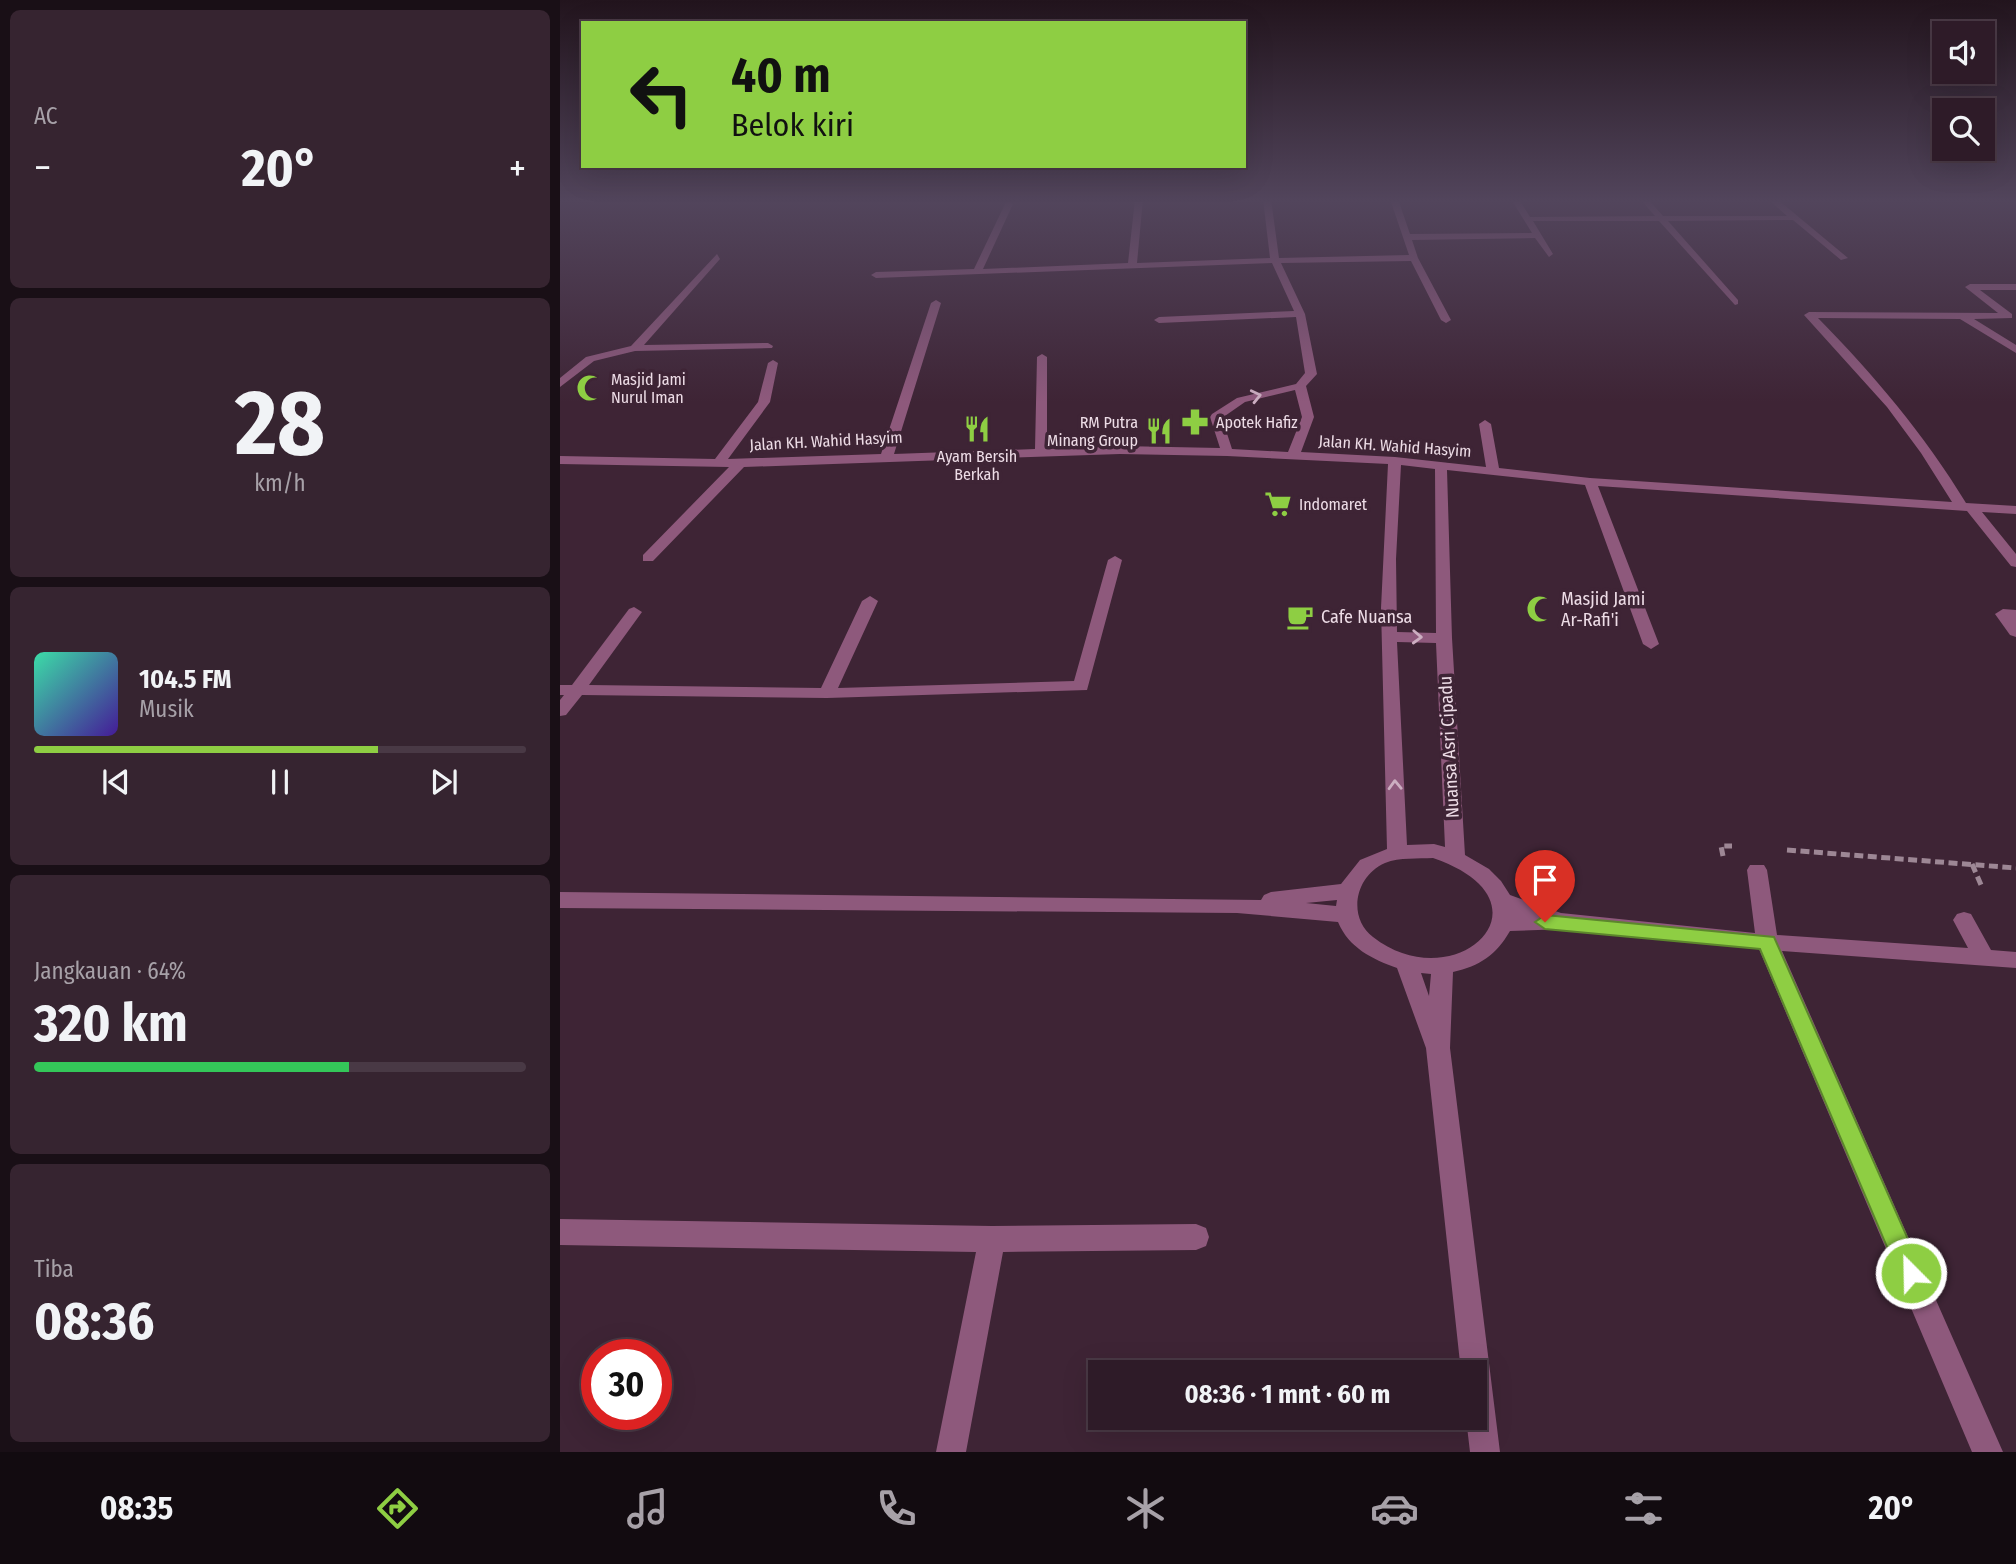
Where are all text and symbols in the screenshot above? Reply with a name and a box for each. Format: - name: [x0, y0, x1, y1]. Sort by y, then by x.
- map controls: [1932, 21, 1995, 161]
- button: sound: [1932, 21, 1995, 84]
- text: 40 m: [731, 46, 831, 105]
- icon: left: [616, 49, 707, 140]
- button: search: [1932, 98, 1995, 161]
- text: AC: [34, 102, 58, 130]
- text: Belok kiri: [731, 106, 854, 144]
- text: 20°: [242, 137, 318, 200]
- text: −: [34, 145, 51, 191]
- text: +: [509, 145, 526, 191]
- text: 28: [235, 369, 325, 478]
- place label: Masjid Jami Nurul Iman: [611, 370, 686, 407]
- mosque icon: Masjid Jami Nurul Iman: [575, 373, 605, 403]
- one-way arrow: [1250, 390, 1262, 404]
- pharmacy icon: Apotek Hafiz: [1180, 407, 1210, 437]
- place label: RM Putra Minang Group: [1047, 413, 1138, 450]
- place label: Apotek Hafiz: [1216, 413, 1298, 432]
- restaurant icon: Ayam Bersih Berkah: [962, 414, 992, 444]
- restaurant icon: RM Putra Minang Group: [1144, 416, 1174, 446]
- street label: Jalan KH. Wahid Hasyim: [749, 428, 903, 454]
- street label: Jalan KH. Wahid Hasyim: [1318, 431, 1472, 461]
- place label: Ayam Bersih Berkah: [937, 447, 1017, 484]
- text: km/h: [254, 469, 306, 497]
- supermarket icon: Indomaret: [1263, 489, 1293, 519]
- place label: Indomaret: [1299, 495, 1368, 514]
- place label: Masjid Jami Ar-Rafi'i: [1561, 588, 1645, 631]
- mosque icon: Masjid Jami Ar-Rafi'i: [1525, 594, 1555, 624]
- cafe icon: Cafe Nuansa: [1285, 602, 1315, 632]
- place label: Cafe Nuansa: [1321, 606, 1412, 628]
- one-way arrow: [1412, 630, 1423, 645]
- text: 104.5 FM: [139, 664, 231, 695]
- street label: Nuansa Asri Cipadu: [1434, 675, 1464, 819]
- text: Musik: [139, 695, 194, 723]
- icon: previous: [97, 763, 135, 801]
- icon: pause: [261, 763, 299, 801]
- icon: next: [425, 763, 463, 801]
- one-way arrow: [1387, 779, 1402, 790]
- pin: [1515, 850, 1575, 922]
- icon: arrive: [1526, 861, 1564, 899]
- text: Jangkauan · 64%: [34, 957, 186, 985]
- text: 320 km: [34, 992, 188, 1055]
- position arrow: [1874, 1236, 1948, 1310]
- text: Tiba: [34, 1255, 74, 1283]
- text: 08:36: [34, 1290, 154, 1353]
- speed limit sign: 30: [581, 1339, 672, 1430]
- text: 08:36 · 1 mnt · 60 m: [1185, 1379, 1390, 1410]
- icon: directions: [373, 1484, 422, 1533]
- icon: music: [623, 1484, 672, 1533]
- icon: phone: [872, 1484, 921, 1533]
- icon: climate: [1121, 1484, 1170, 1533]
- icon: car: [1370, 1484, 1419, 1533]
- icon: filters: [1619, 1484, 1668, 1533]
- text: 08:35: [100, 1489, 173, 1527]
- text: 20°: [1869, 1489, 1916, 1527]

